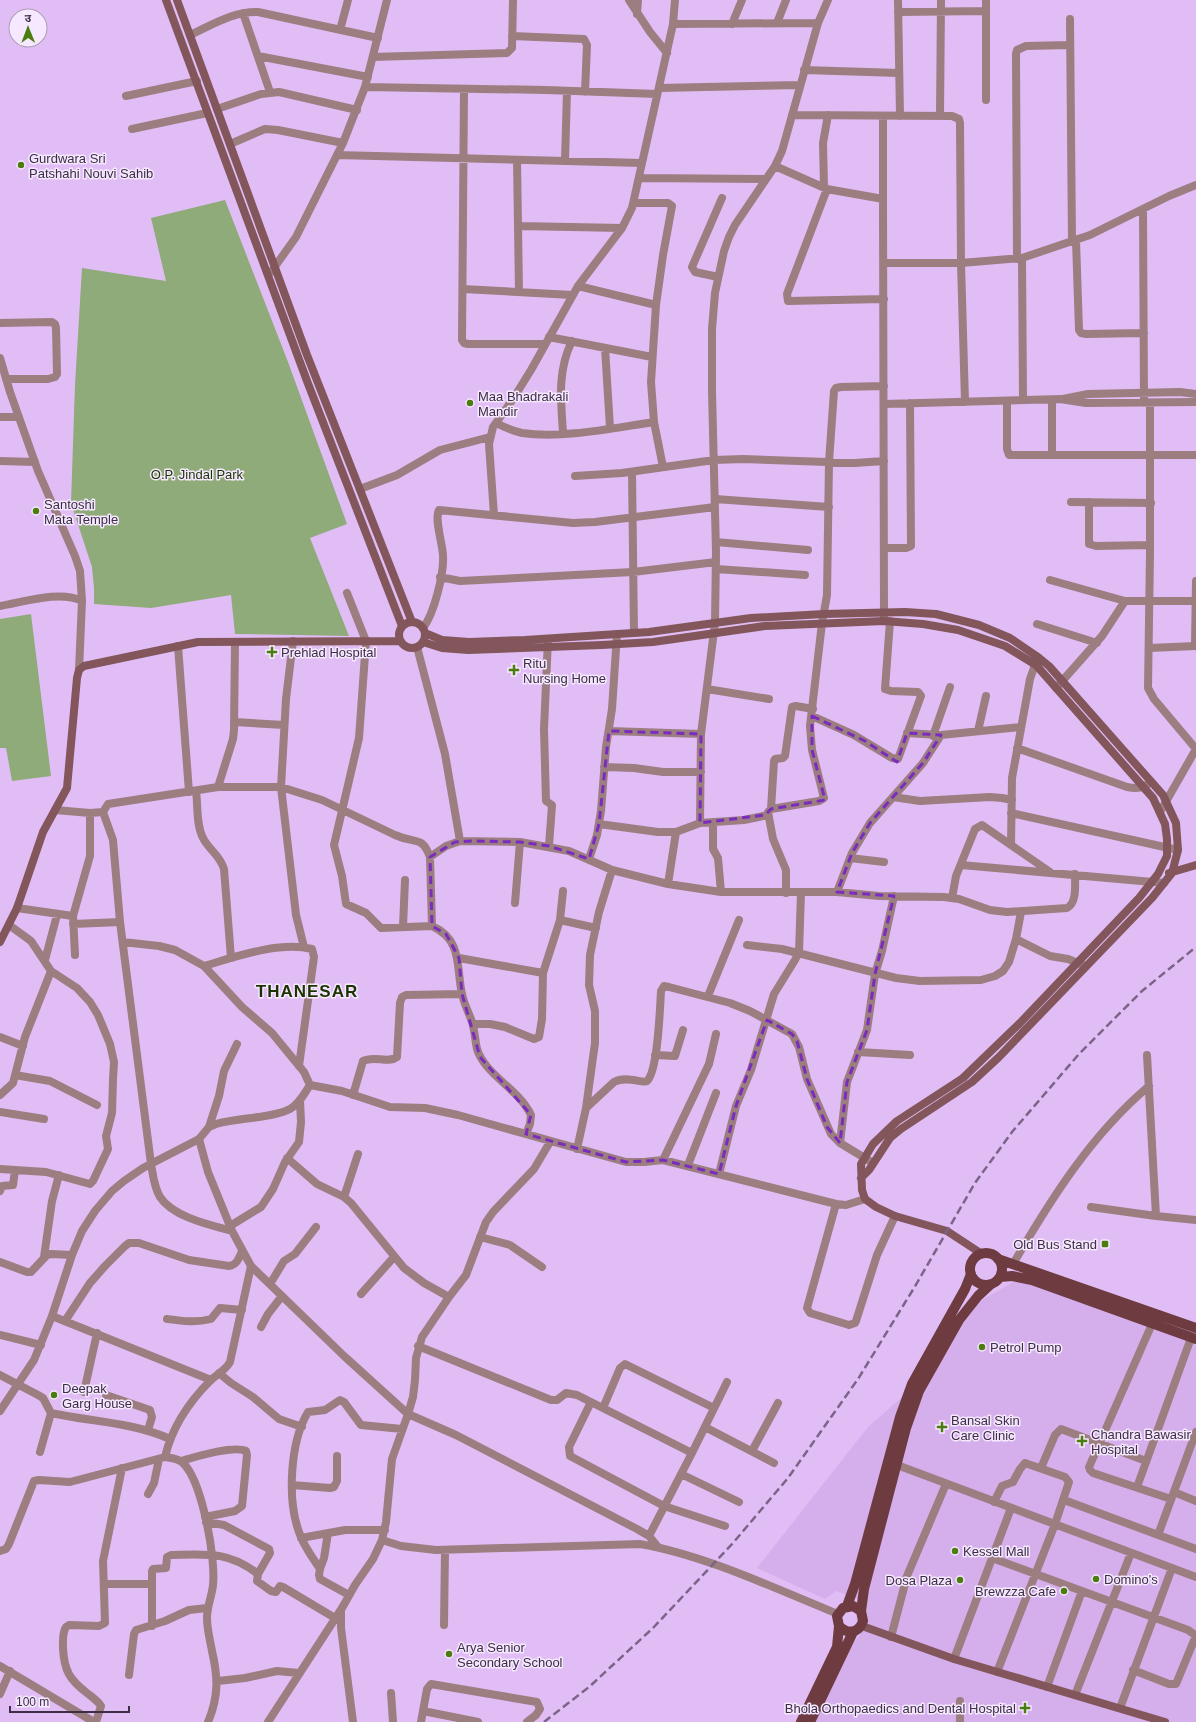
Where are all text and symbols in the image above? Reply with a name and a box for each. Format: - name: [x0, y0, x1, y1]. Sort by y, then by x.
- north arrow: [8, 8, 48, 48]
- text: उ: [25, 12, 32, 24]
- place label: Gurdwara Sri Patshahi Nouvi Sahib: [29, 151, 153, 181]
- marker: Gurdwara Sri Patshahi Nouvi Sahib: [16, 160, 26, 170]
- place label: Maa Bhadrakali Mandir: [478, 389, 568, 419]
- marker: Maa Bhadrakali Mandir: [465, 398, 475, 408]
- park label: O.P. Jindal Park: [151, 467, 244, 482]
- place label: Santoshi Mata Temple: [44, 497, 118, 527]
- marker: Santoshi Mata Temple: [31, 506, 41, 516]
- place label: Prehlad Hospital: [281, 645, 376, 660]
- marker: Prehlad Hospital: [266, 646, 278, 658]
- place label: Ritu Nursing Home: [523, 656, 606, 686]
- marker: Ritu Nursing Home: [508, 664, 520, 676]
- district label: THANESAR: [256, 982, 358, 1001]
- place label: Old Bus Stand: [1013, 1237, 1097, 1252]
- marker: Old Bus Stand: [1100, 1239, 1110, 1249]
- place label: Petrol Pump: [990, 1340, 1062, 1355]
- marker: Petrol Pump: [977, 1342, 987, 1352]
- place label: Deepak Garg House: [62, 1381, 132, 1411]
- marker: Deepak Garg House: [49, 1390, 59, 1400]
- place label: Bansal Skin Care Clinic: [951, 1413, 1020, 1443]
- marker: Bansal Skin Care Clinic: [936, 1421, 948, 1433]
- place label: Chandra Bawasir Hospital: [1091, 1427, 1191, 1457]
- marker: Chandra Bawasir Hospital: [1076, 1435, 1088, 1447]
- place label: Kessel Mall: [963, 1544, 1030, 1559]
- marker: Kessel Mall: [950, 1546, 960, 1556]
- place label: Domino's: [1104, 1572, 1158, 1587]
- place label: Dosa Plaza: [886, 1573, 953, 1588]
- marker: Domino's: [1091, 1574, 1101, 1584]
- marker: Dosa Plaza: [955, 1575, 965, 1585]
- place label: Brewzza Cafe: [975, 1584, 1056, 1599]
- marker: Brewzza Cafe: [1059, 1586, 1069, 1596]
- place label: Arya Senior Secondary School: [457, 1640, 563, 1670]
- marker: Arya Senior Secondary School: [444, 1649, 454, 1659]
- scale bar: [10, 1688, 129, 1714]
- text: 100 m: [16, 1695, 49, 1709]
- place label: Bhola Orthopaedics and Dental Hospital: [785, 1701, 1016, 1716]
- marker: Bhola Orthopaedics and Dental Hospital: [1019, 1702, 1031, 1714]

